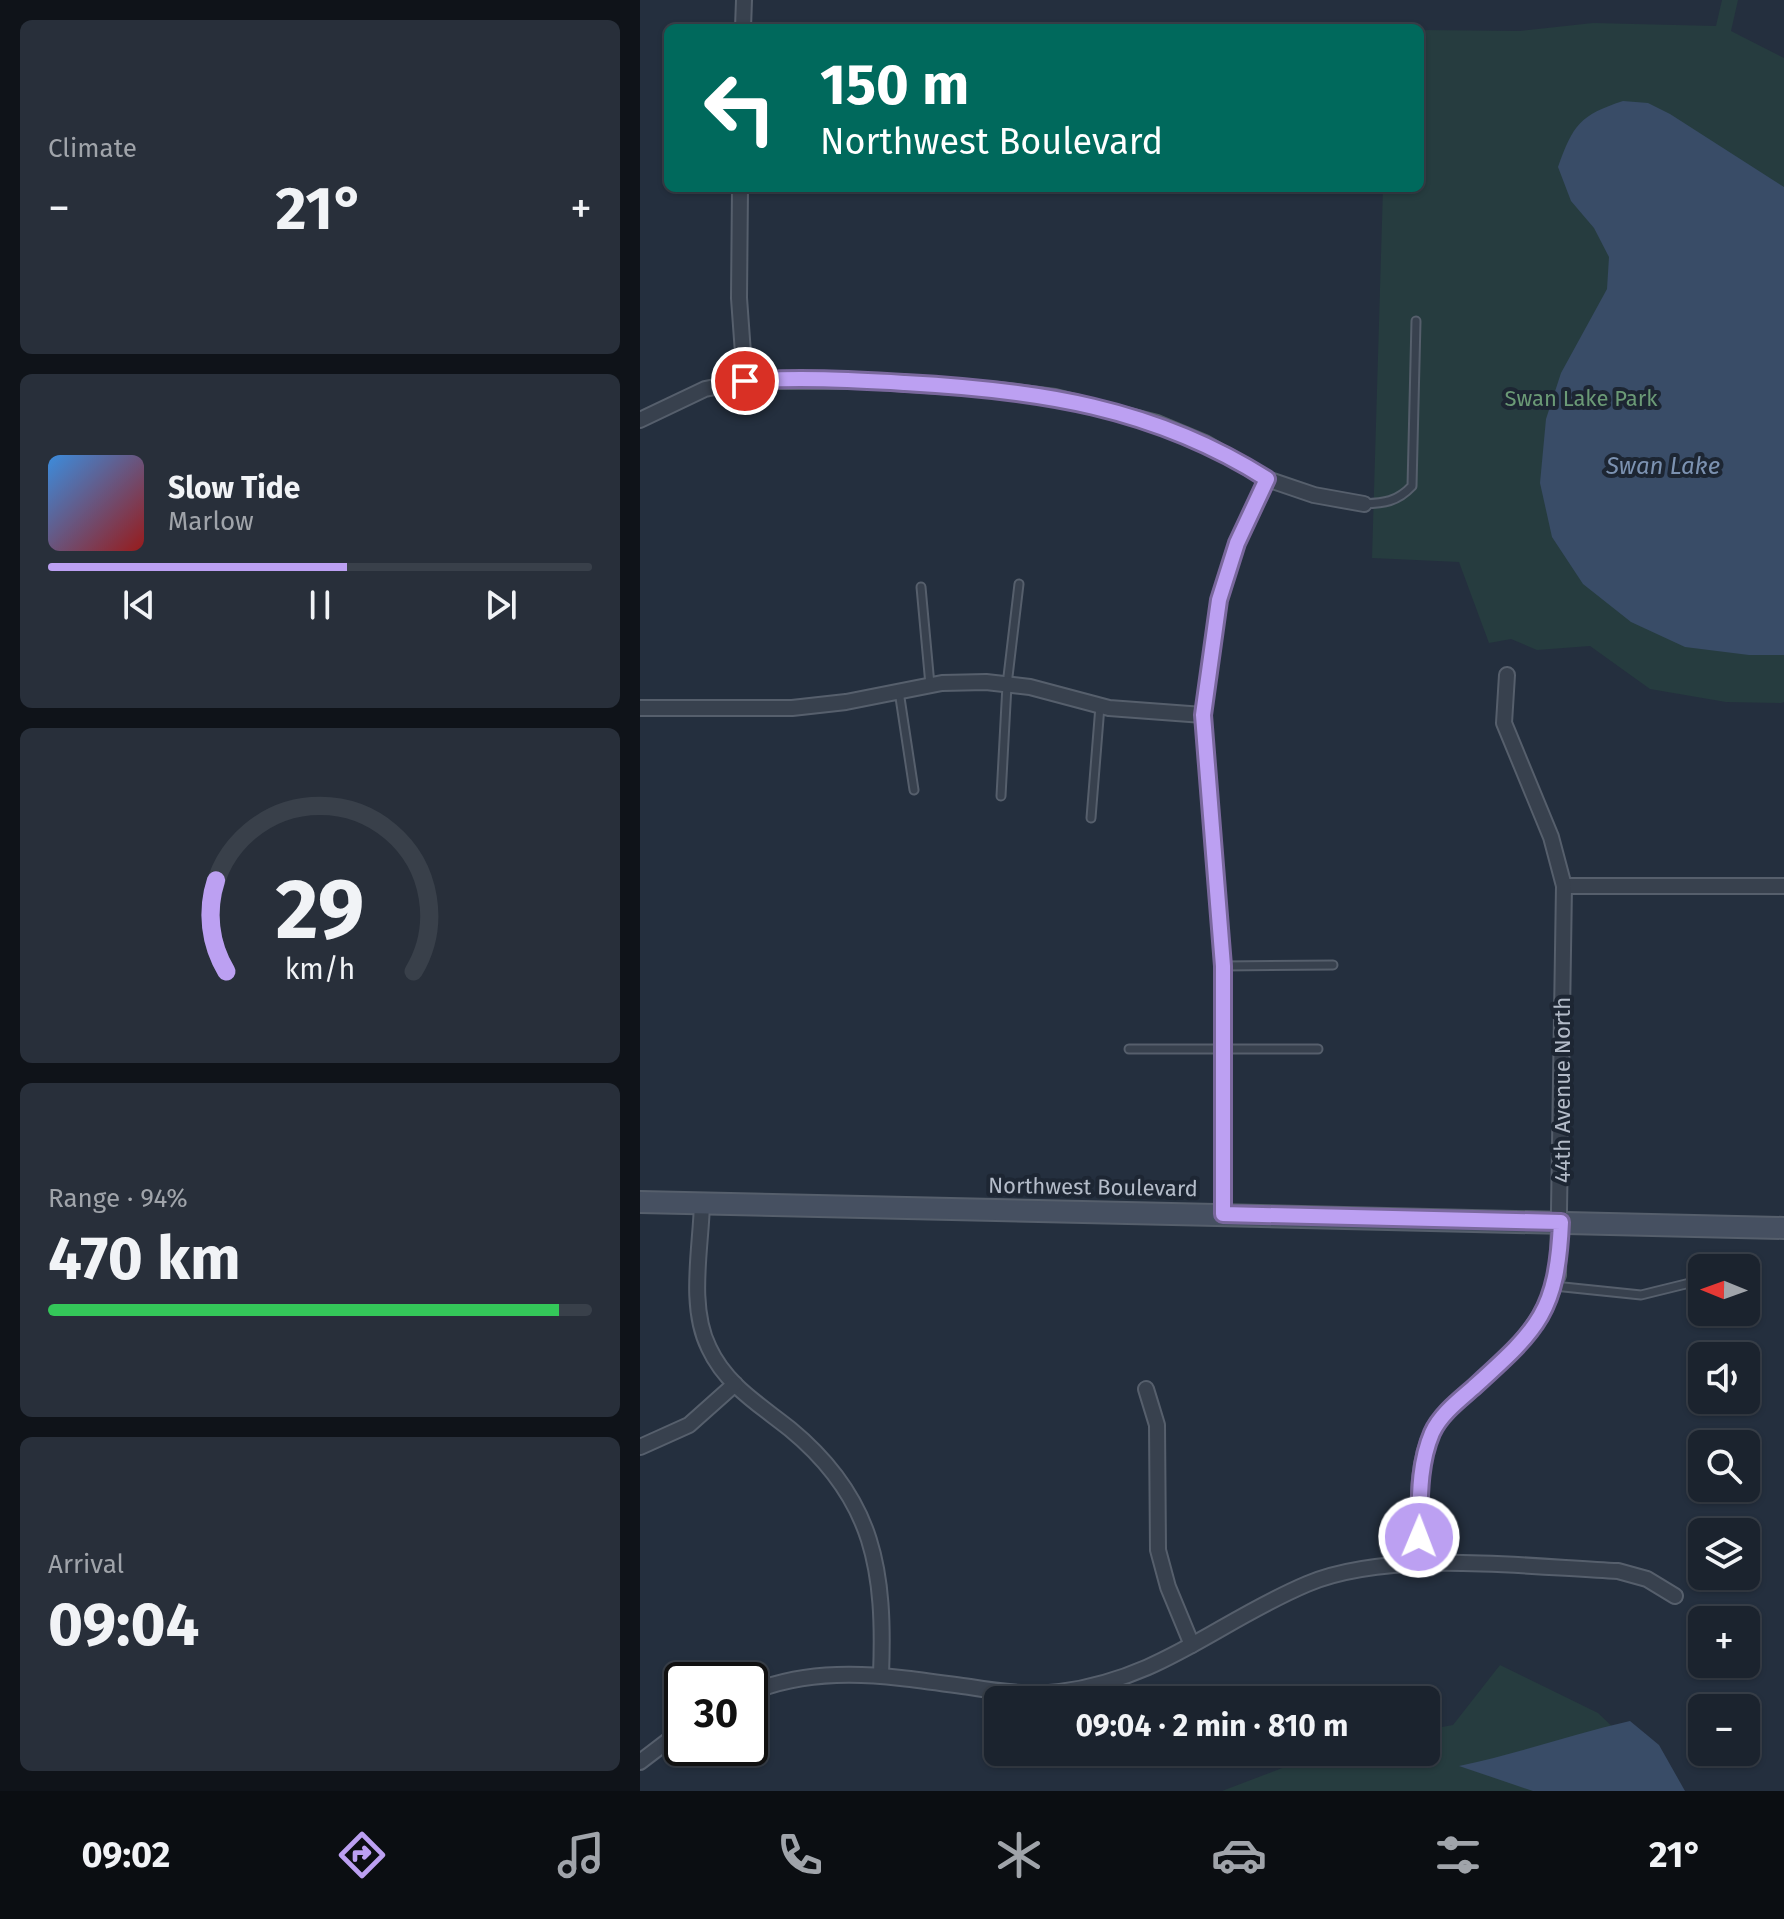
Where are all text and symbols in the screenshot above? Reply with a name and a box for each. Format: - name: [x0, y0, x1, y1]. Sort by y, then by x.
- text: 150 m: [820, 52, 969, 119]
- icon: left: [688, 56, 792, 160]
- text: Northwest Boulevard: [820, 120, 1163, 164]
- text: Climate: [48, 133, 137, 164]
- text: 21°: [276, 173, 364, 245]
- text: −: [48, 182, 70, 235]
- text: +: [570, 182, 592, 235]
- pin: [711, 347, 779, 415]
- icon: arrive: [723, 359, 767, 403]
- park label: Swan Lake Park: [1504, 385, 1658, 412]
- water label: Swan Lake: [1605, 452, 1720, 480]
- text: Slow Tide: [168, 470, 300, 506]
- text: Marlow: [168, 506, 254, 537]
- icon: previous: [117, 583, 161, 627]
- icon: pause: [298, 583, 342, 627]
- icon: next: [479, 583, 523, 627]
- text: 29: [276, 859, 364, 959]
- text: km/h: [285, 952, 355, 987]
- street label: 44th Avenue North: [1549, 997, 1576, 1183]
- street label: Northwest Boulevard: [988, 1172, 1198, 1202]
- text: Range · 94%: [48, 1183, 188, 1214]
- text: 470 km: [48, 1223, 241, 1295]
- north arrow: [1688, 1254, 1760, 1326]
- map controls: [1688, 1254, 1760, 1766]
- button: sound: [1688, 1342, 1760, 1414]
- button: search: [1688, 1430, 1760, 1502]
- position arrow: [1377, 1495, 1461, 1579]
- button: layers: [1688, 1518, 1760, 1590]
- text: Arrival: [48, 1549, 124, 1580]
- text: 09:04: [48, 1589, 200, 1661]
- button: +: [1688, 1606, 1760, 1678]
- speed limit sign: 30: [664, 1662, 768, 1766]
- button: −: [1688, 1694, 1760, 1766]
- text: 09:04 · 2 min · 810 m: [1076, 1708, 1348, 1744]
- icon: directions: [334, 1827, 390, 1883]
- icon: music: [553, 1827, 609, 1883]
- icon: phone: [772, 1827, 828, 1883]
- icon: climate: [991, 1827, 1047, 1883]
- icon: car: [1211, 1827, 1267, 1883]
- icon: filters: [1430, 1827, 1486, 1883]
- text: 09:02: [82, 1833, 170, 1877]
- text: 21°: [1649, 1833, 1702, 1877]

